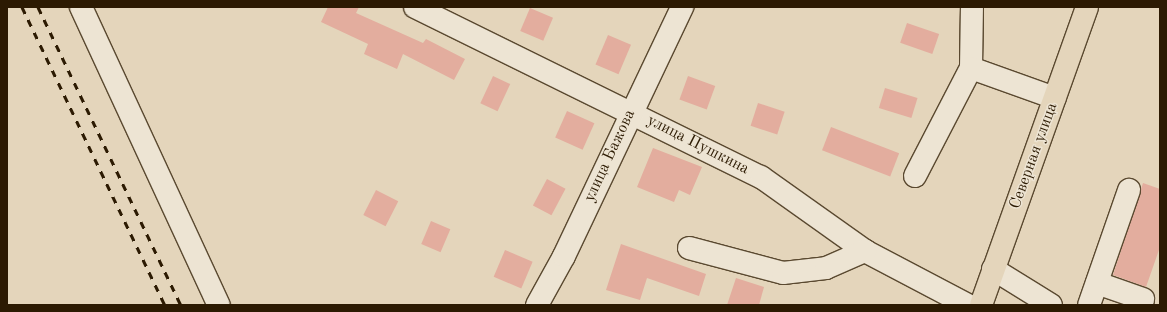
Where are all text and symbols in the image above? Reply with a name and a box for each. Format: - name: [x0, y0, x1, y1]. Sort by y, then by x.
- street label: Северная улица: [1006, 100, 1062, 212]
- street label: улица Бажова: [580, 107, 640, 205]
- street label: улица Пушкина: [644, 111, 752, 179]

